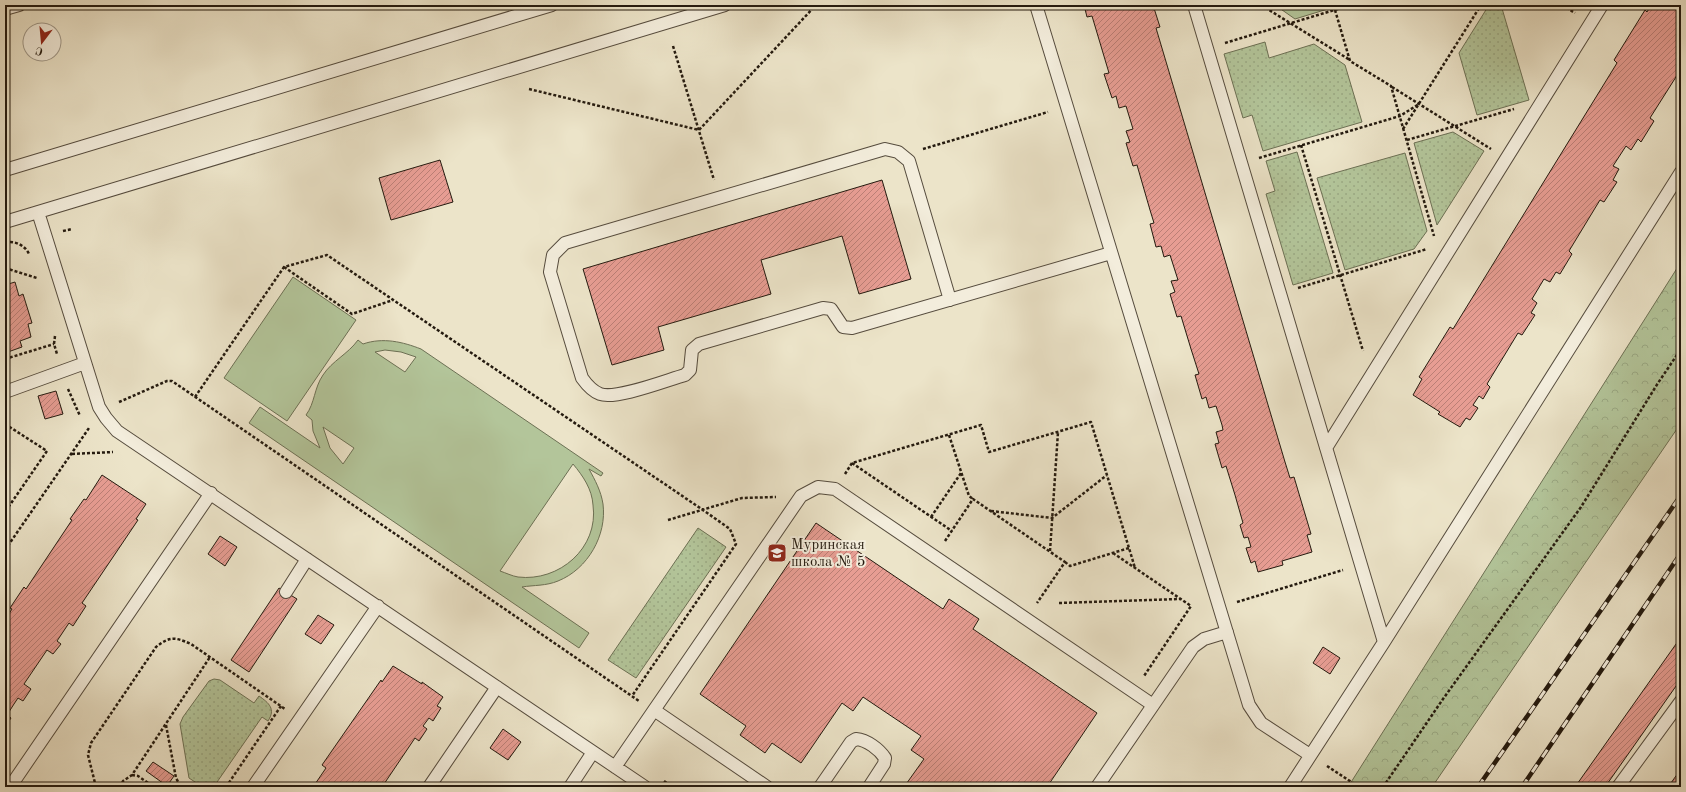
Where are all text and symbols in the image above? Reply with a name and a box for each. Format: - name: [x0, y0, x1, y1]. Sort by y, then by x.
- north arrow: [22, 22, 62, 62]
- text: С: [35, 44, 45, 56]
- place label: Муринская школа № 5: [791, 538, 866, 570]
- school or university icon: Муринская школа № 5: [766, 542, 788, 564]

